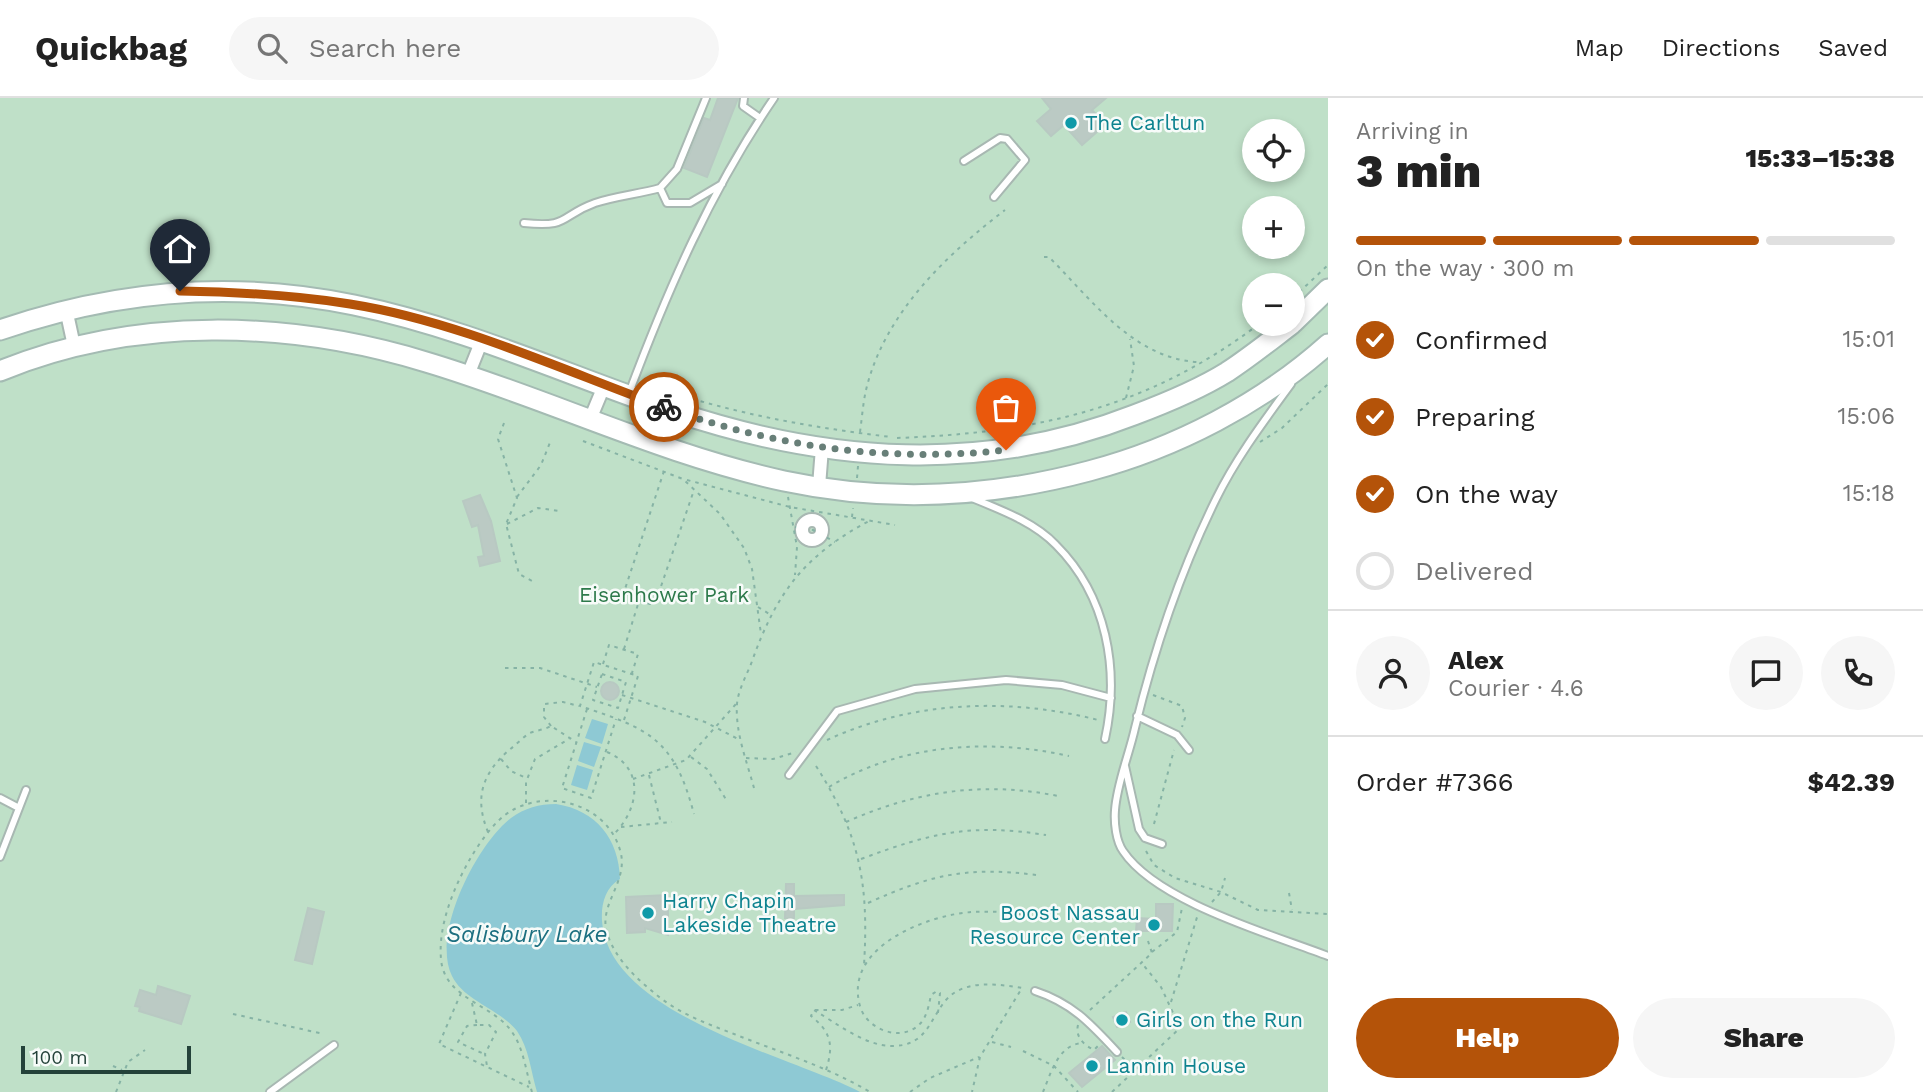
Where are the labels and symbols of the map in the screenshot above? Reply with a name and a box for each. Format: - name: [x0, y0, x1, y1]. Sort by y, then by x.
- place label: The Carltun: [1085, 110, 1205, 135]
- marker: The Carltun: [1063, 115, 1079, 131]
- pin: [150, 219, 210, 291]
- courier: [629, 372, 699, 442]
- pin: [976, 378, 1036, 450]
- park label: Eisenhower Park: [579, 582, 749, 607]
- place label: Harry Chapin Lakeside Theatre: [662, 888, 837, 937]
- place label: Boost Nassau Resource Center: [970, 900, 1140, 949]
- marker: Harry Chapin Lakeside Theatre: [640, 905, 656, 921]
- marker: Boost Nassau Resource Center: [1146, 917, 1162, 933]
- water label: Salisbury Lake: [446, 921, 608, 948]
- place label: Girls on the Run: [1136, 1007, 1303, 1032]
- marker: Girls on the Run: [1114, 1012, 1130, 1028]
- scale bar: [21, 1043, 191, 1075]
- place label: Lannin House: [1106, 1053, 1246, 1078]
- marker: Lannin House: [1084, 1058, 1100, 1074]

